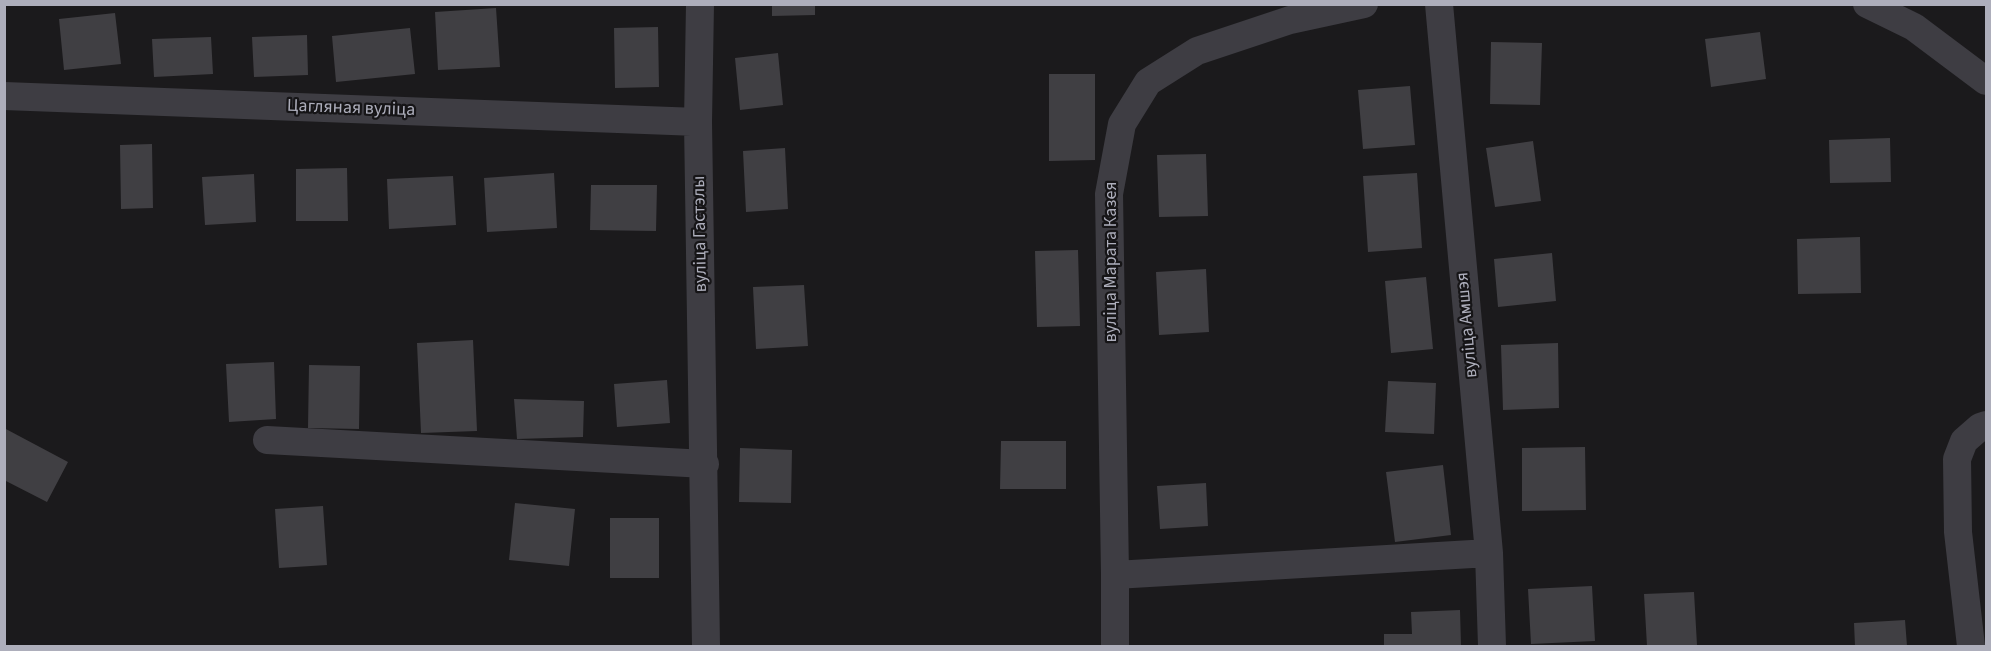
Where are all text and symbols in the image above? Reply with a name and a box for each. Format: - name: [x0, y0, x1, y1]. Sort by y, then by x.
- street label: Цагляная вуліца: [286, 96, 416, 122]
- street label: вуліца Гастэлы: [689, 176, 713, 292]
- street label: вуліца Марата Казея: [1101, 181, 1123, 343]
- street label: вуліца Амшэя: [1453, 271, 1483, 379]

